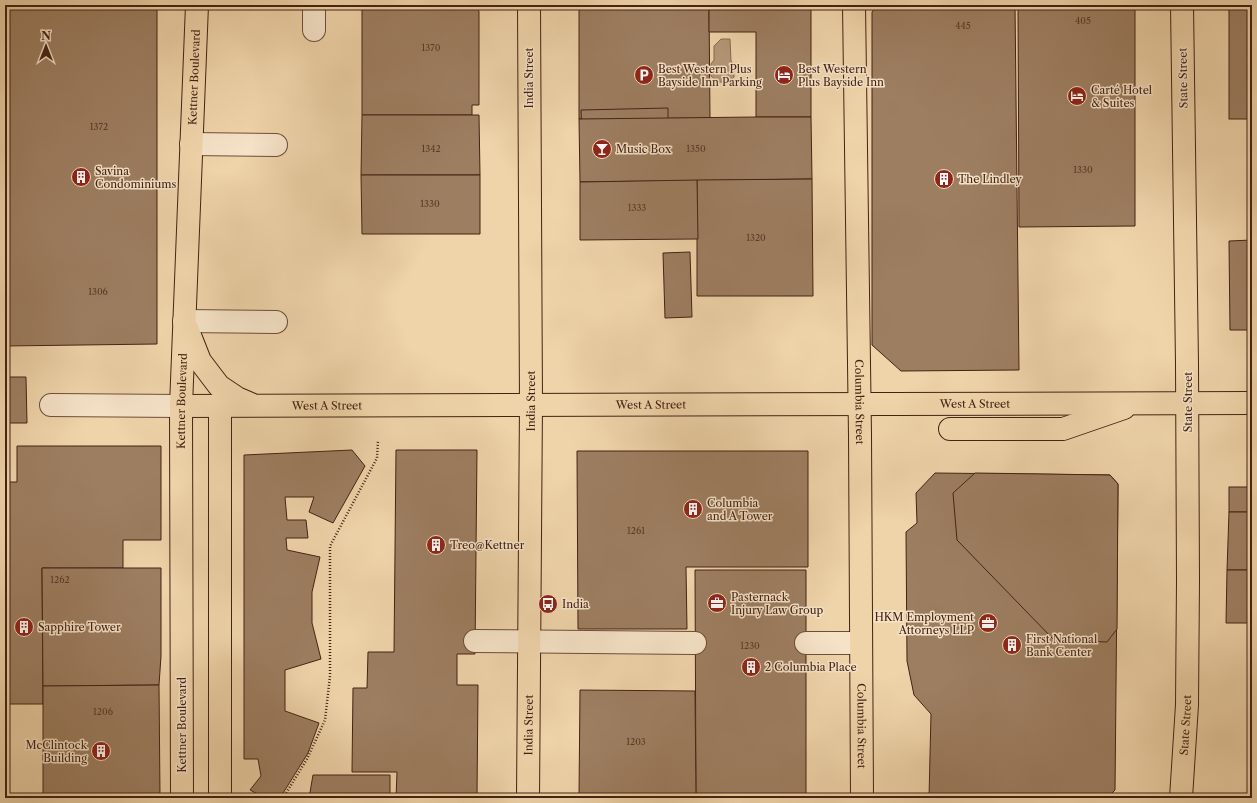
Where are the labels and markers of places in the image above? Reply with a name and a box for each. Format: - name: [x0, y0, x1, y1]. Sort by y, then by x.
- place label: Best Western Plus Bayside Inn Parking: [658, 62, 762, 89]
- place label: Best Western Plus Bayside Inn: [798, 62, 884, 89]
- parking icon: Best Western Plus Bayside Inn Parking: [633, 64, 655, 86]
- hotel icon: Best Western Plus Bayside Inn: [773, 64, 795, 86]
- place label: Carté Hotel & Suites: [1091, 83, 1153, 110]
- hotel icon: Carté Hotel & Suites: [1066, 85, 1088, 107]
- bar icon: Music Box: [591, 138, 613, 160]
- place label: Music Box: [616, 142, 672, 156]
- place label: Savina Condominiums: [95, 164, 176, 191]
- building icon: Savina Condominiums: [70, 166, 92, 188]
- building icon: The Lindley: [933, 168, 955, 190]
- place label: The Lindley: [958, 172, 1023, 186]
- place label: Columbia and A Tower: [707, 496, 773, 523]
- building icon: Columbia and A Tower: [682, 498, 704, 520]
- building icon: Treo@Kettner: [425, 534, 447, 556]
- place label: Treo@Kettner: [450, 538, 525, 552]
- place label: Pasternack Injury Law Group: [731, 590, 824, 617]
- office icon: Pasternack Injury Law Group: [706, 592, 728, 614]
- bus stop icon: India: [537, 593, 559, 615]
- place label: India: [562, 597, 589, 611]
- place label: HKM Employment Attorneys LLP: [874, 610, 974, 637]
- office icon: HKM Employment Attorneys LLP: [977, 612, 999, 634]
- building icon: Sapphire Tower: [13, 616, 35, 638]
- place label: Sapphire Tower: [38, 620, 121, 634]
- place label: First National Bank Center: [1026, 632, 1098, 659]
- building icon: First National Bank Center: [1001, 634, 1023, 656]
- building icon: 2 Columbia Place: [740, 656, 762, 678]
- place label: 2 Columbia Place: [765, 660, 857, 674]
- place label: McClintock Building: [26, 738, 88, 765]
- building icon: McClintock Building: [90, 740, 112, 762]

